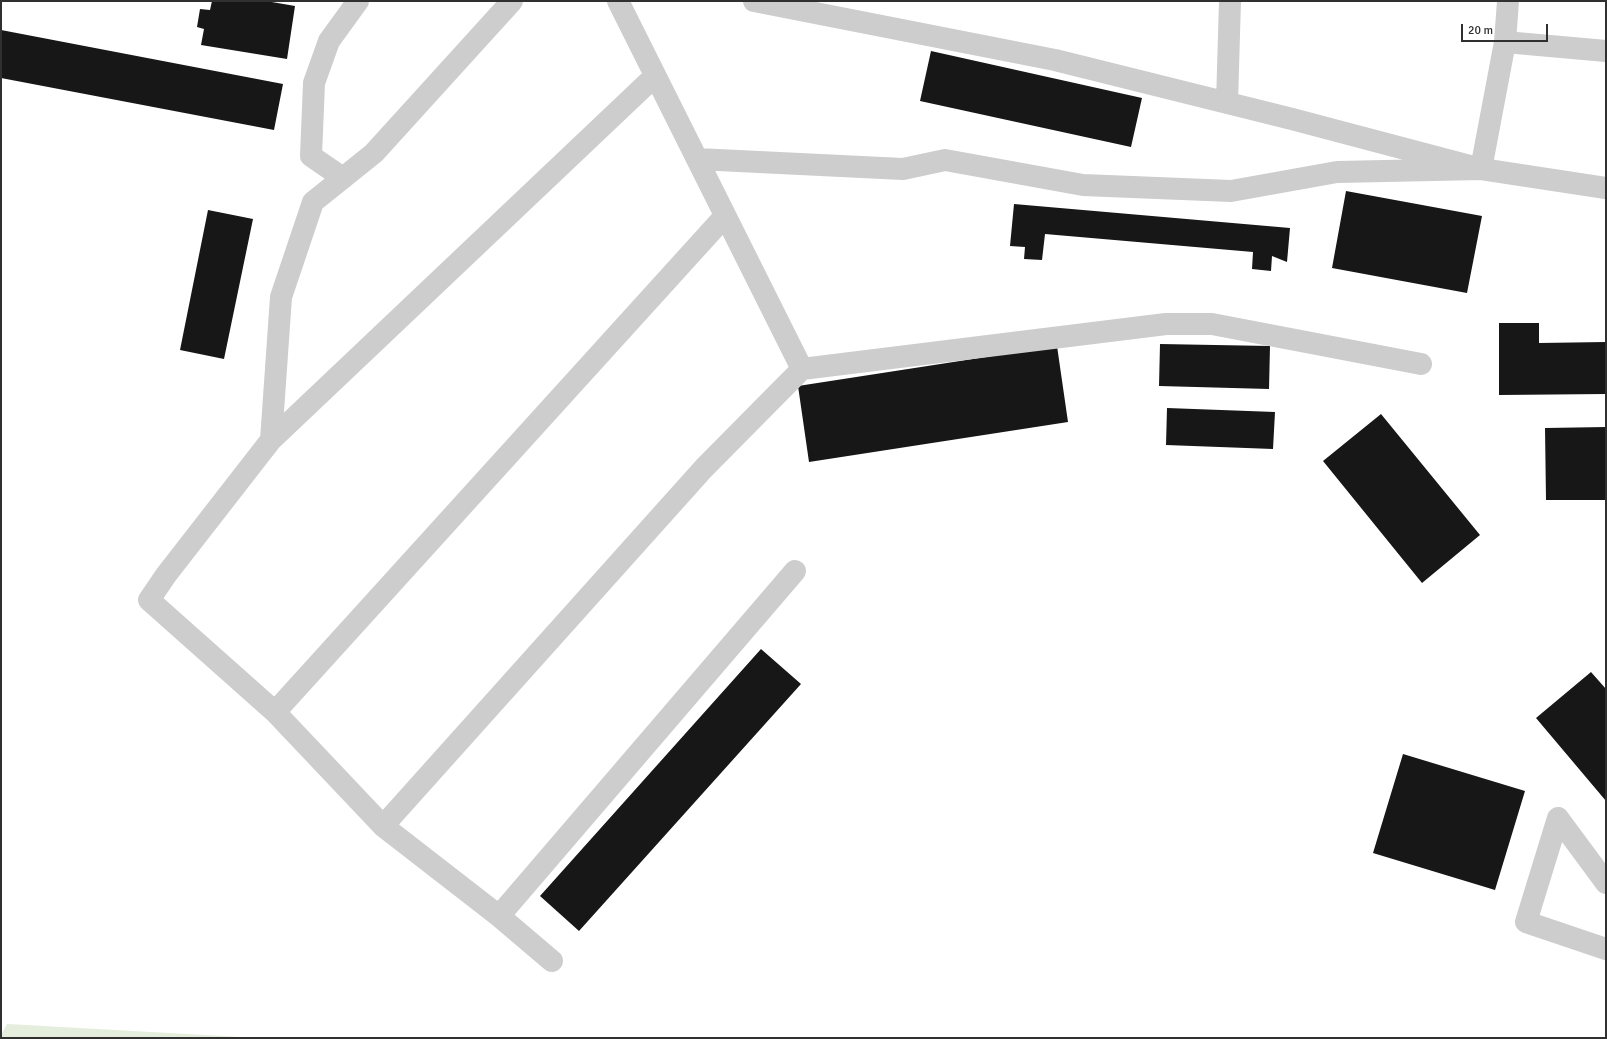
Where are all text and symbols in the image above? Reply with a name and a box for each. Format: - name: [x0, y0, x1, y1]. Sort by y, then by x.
- scale bar: [1463, 16, 1550, 42]
- text: 20 m: [1468, 23, 1493, 38]

